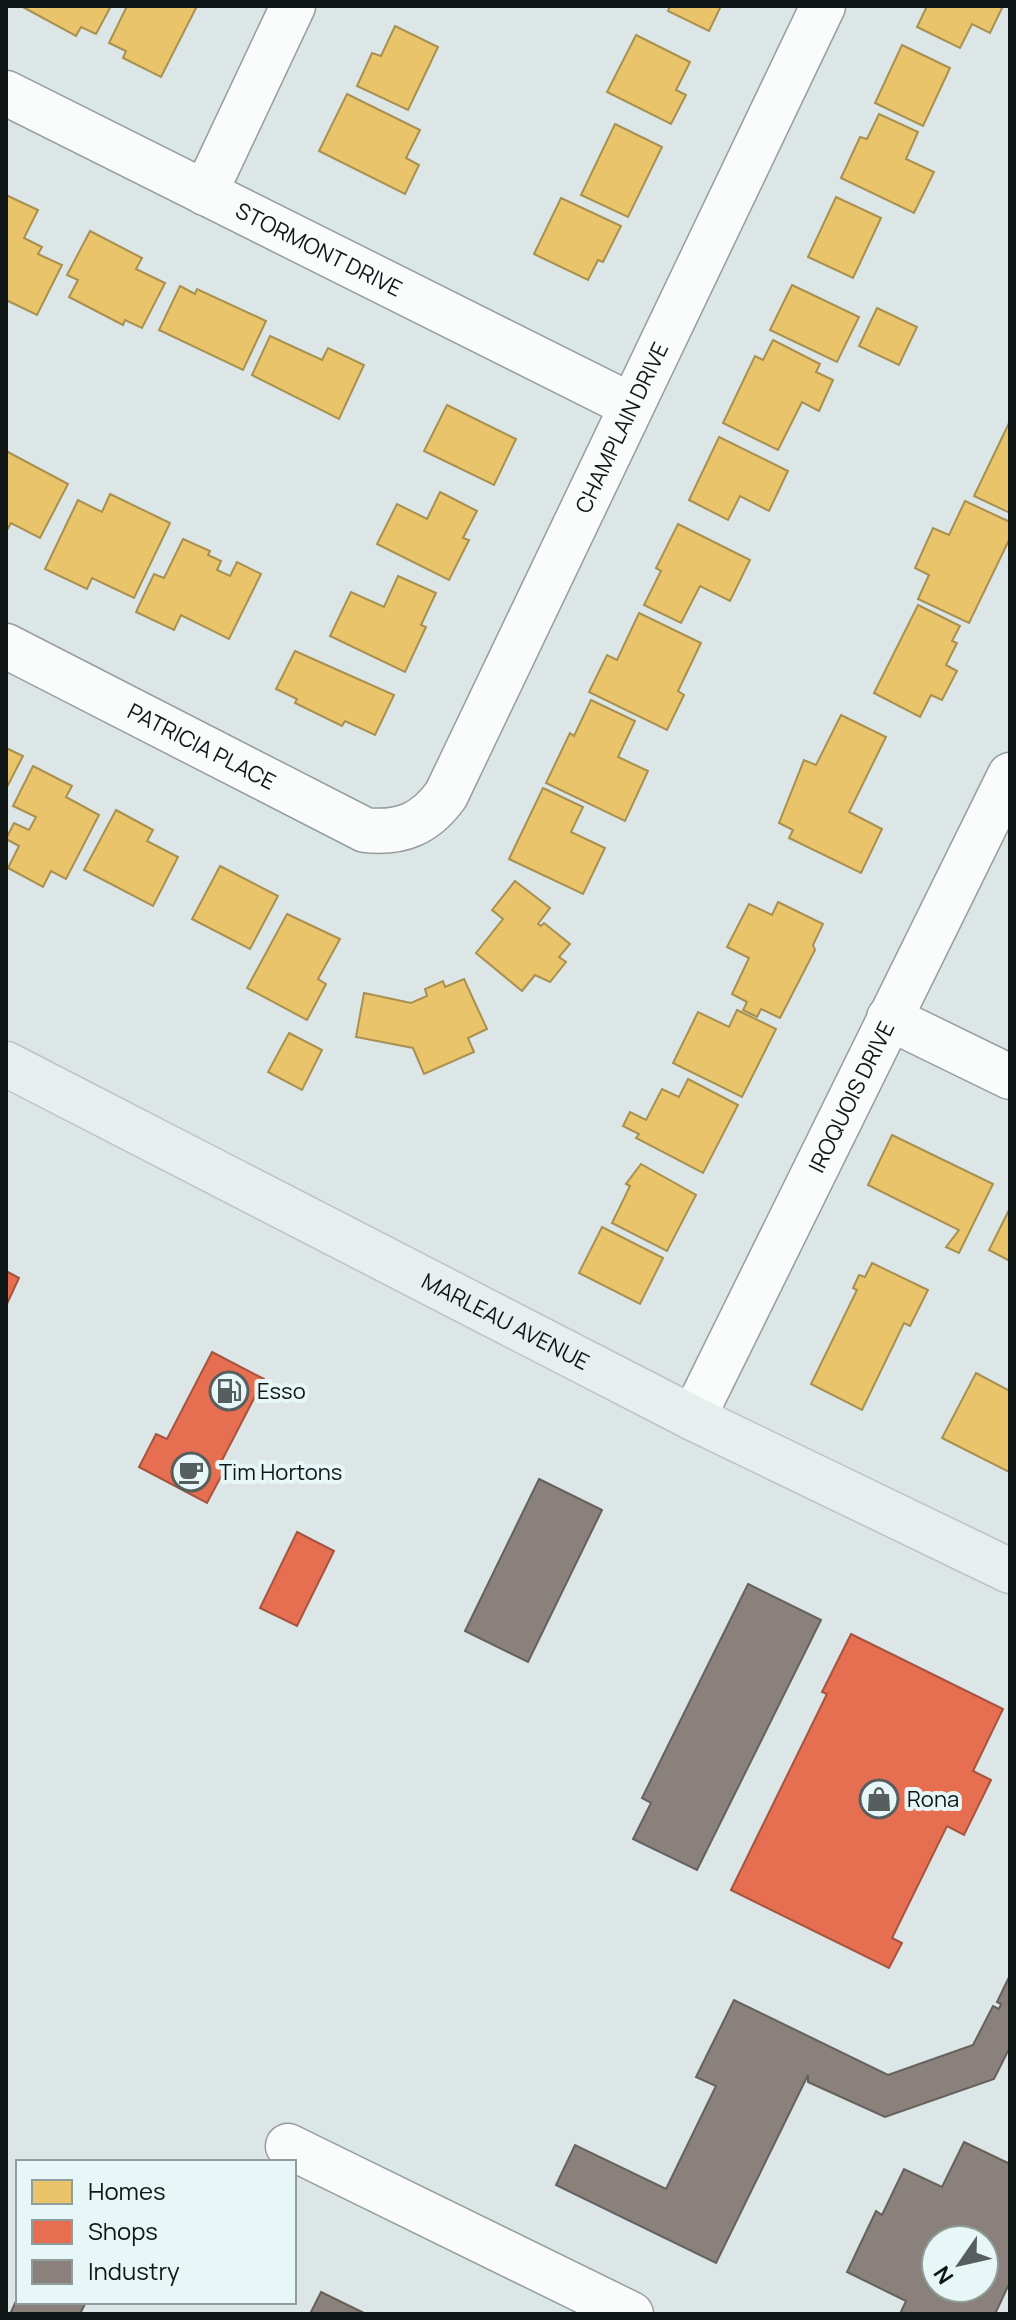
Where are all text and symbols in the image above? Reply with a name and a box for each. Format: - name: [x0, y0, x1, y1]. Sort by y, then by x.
- street label: STORMONT DRIVE: [231, 195, 407, 304]
- street label: CHAMPLAIN DRIVE: [568, 337, 675, 518]
- street label: PATRICIA PLACE: [123, 696, 281, 797]
- street label: IROQUOIS DRIVE: [801, 1016, 901, 1178]
- street label: MARLEAU AVENUE: [417, 1266, 595, 1377]
- fuel station icon: Esso: [208, 1370, 250, 1412]
- place label: Esso: [257, 1376, 306, 1406]
- cafe icon: Tim Hortons: [170, 1451, 212, 1493]
- place label: Tim Hortons: [219, 1457, 342, 1487]
- shop icon: Rona: [858, 1778, 900, 1820]
- place label: Rona: [907, 1784, 959, 1814]
- legend: [16, 2160, 296, 2304]
- text: Homes: [88, 2174, 166, 2207]
- text: Shops: [88, 2214, 158, 2247]
- north arrow: [920, 2224, 1000, 2304]
- text: Industry: [88, 2254, 180, 2287]
- text: N: [927, 2260, 960, 2290]

